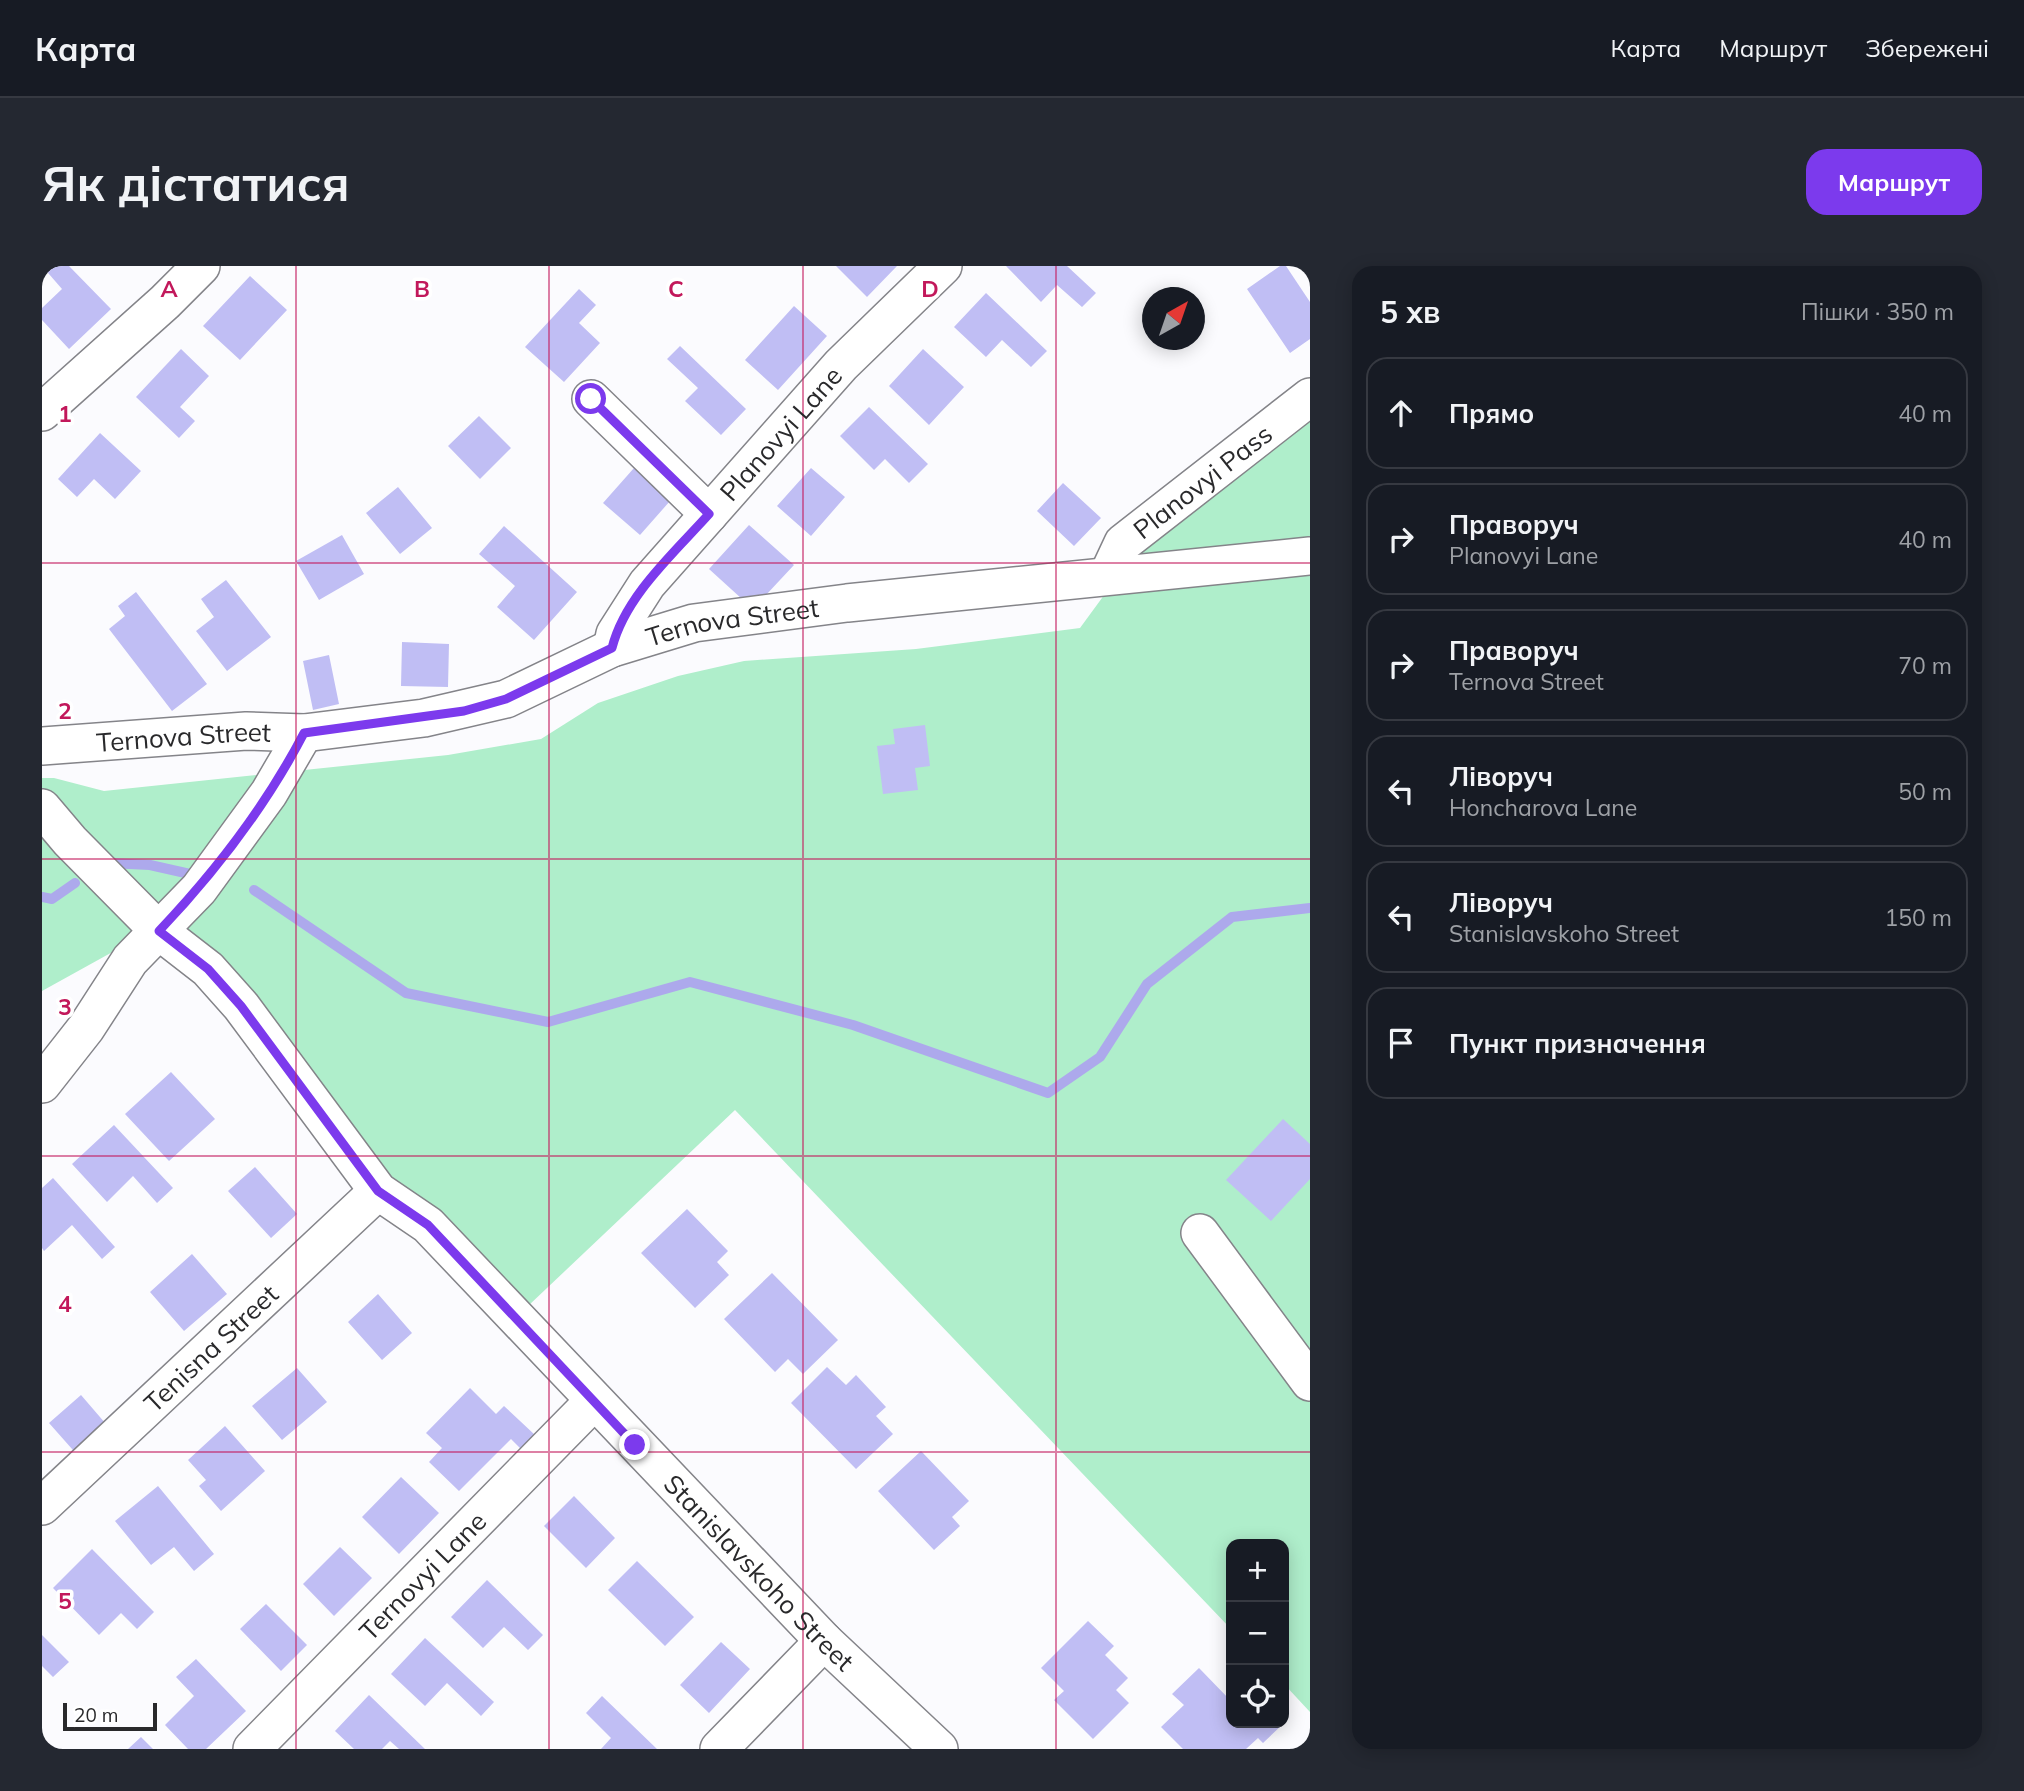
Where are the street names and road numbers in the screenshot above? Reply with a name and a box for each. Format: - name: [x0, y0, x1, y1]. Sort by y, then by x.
- street label: Planovyi Lane: [712, 359, 849, 507]
- street label: Planovyi Pass: [1126, 417, 1278, 546]
- street label: Ternova Street: [642, 590, 821, 653]
- street label: Ternova Street: [95, 714, 272, 758]
- street label: Tenisna Street: [137, 1277, 284, 1419]
- street label: Stanislavskoho Street: [657, 1467, 861, 1677]
- street label: Ternovyi Lane: [352, 1504, 493, 1647]

